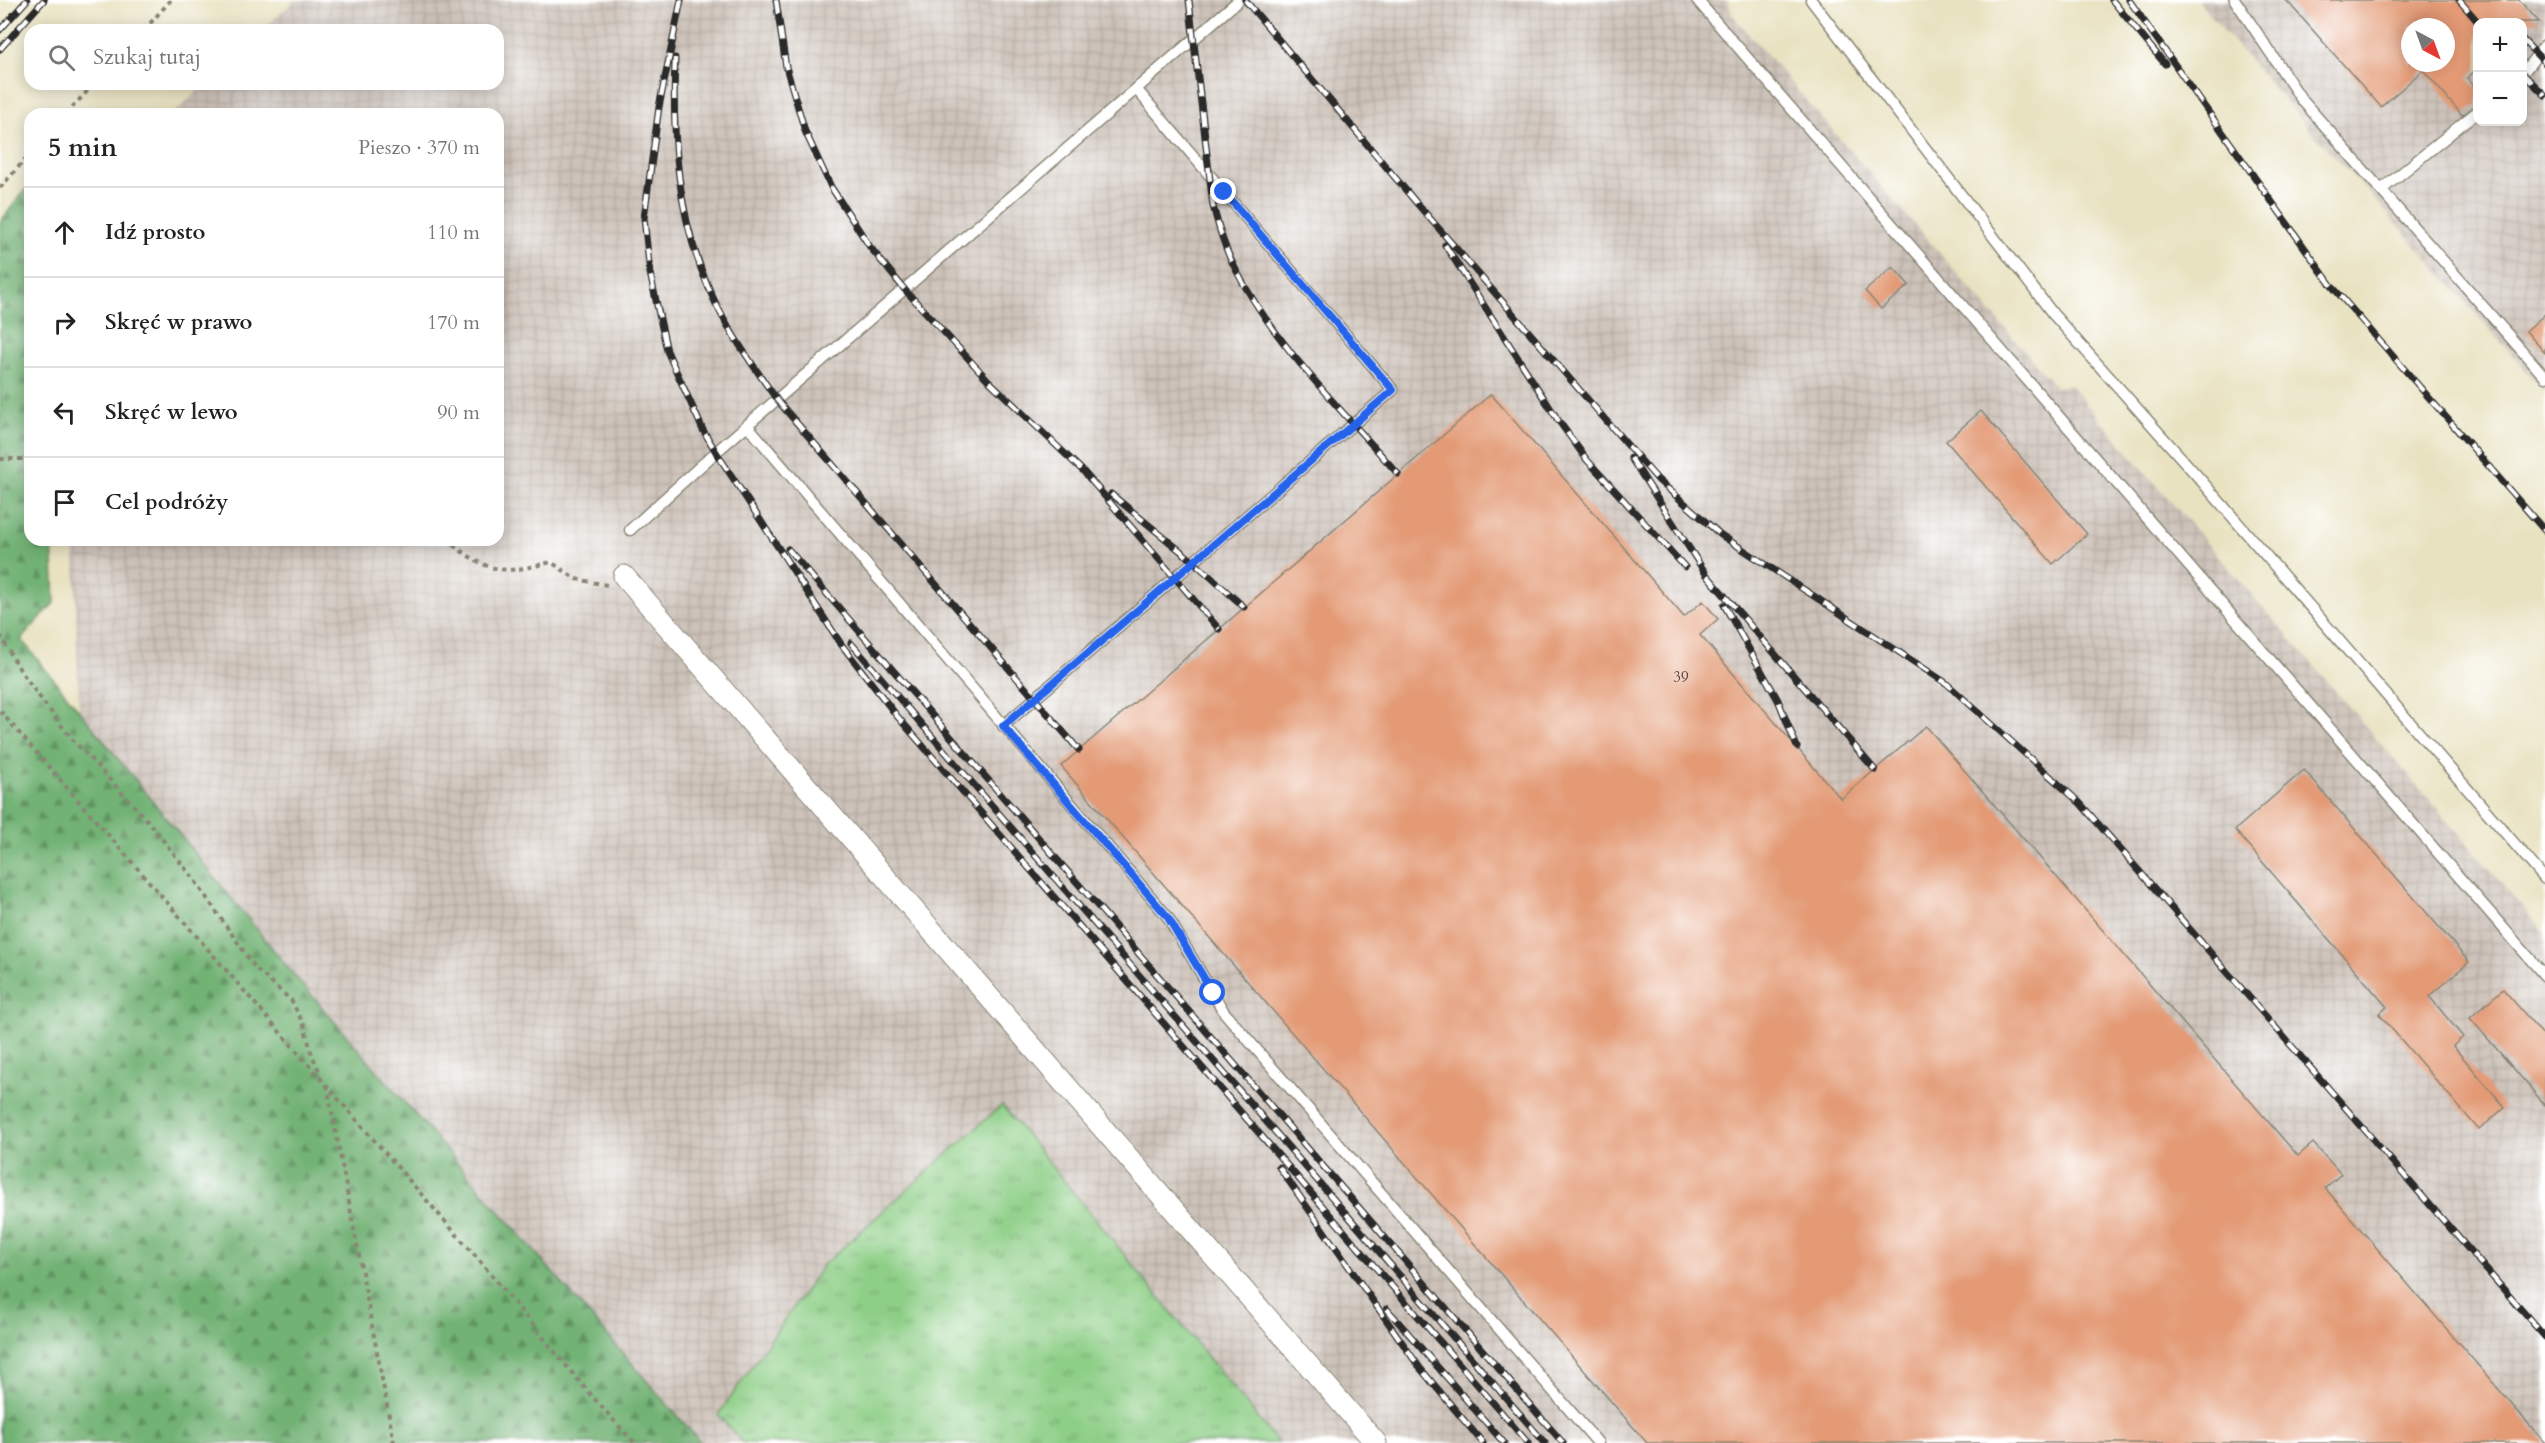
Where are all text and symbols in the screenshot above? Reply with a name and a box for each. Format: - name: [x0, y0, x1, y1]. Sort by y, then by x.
- north arrow: [2401, 18, 2455, 72]
- map controls: [2473, 18, 2527, 126]
- button: +: [2473, 18, 2527, 72]
- search box: [24, 24, 504, 90]
- icon: search: [45, 41, 78, 74]
- text: Szukaj tutaj: [93, 42, 201, 72]
- button: −: [2473, 72, 2527, 126]
- text: 5 min: [48, 130, 117, 165]
- text: Pieszo · 370 m: [358, 134, 480, 161]
- route end: [1210, 178, 1236, 204]
- icon: ahead: [48, 216, 81, 249]
- text: Idź prosto: [105, 217, 205, 247]
- text: 110 m: [427, 219, 480, 246]
- icon: right: [48, 306, 81, 339]
- text: Skręć w prawo: [105, 307, 252, 337]
- text: 170 m: [427, 309, 480, 336]
- icon: left: [48, 396, 81, 429]
- text: Skręć w lewo: [105, 397, 238, 427]
- text: 90 m: [437, 399, 480, 426]
- icon: arrive: [48, 486, 81, 519]
- text: Cel podróży: [105, 487, 228, 517]
- house number: 39: [1673, 667, 1689, 687]
- route start: [1199, 979, 1225, 1005]

